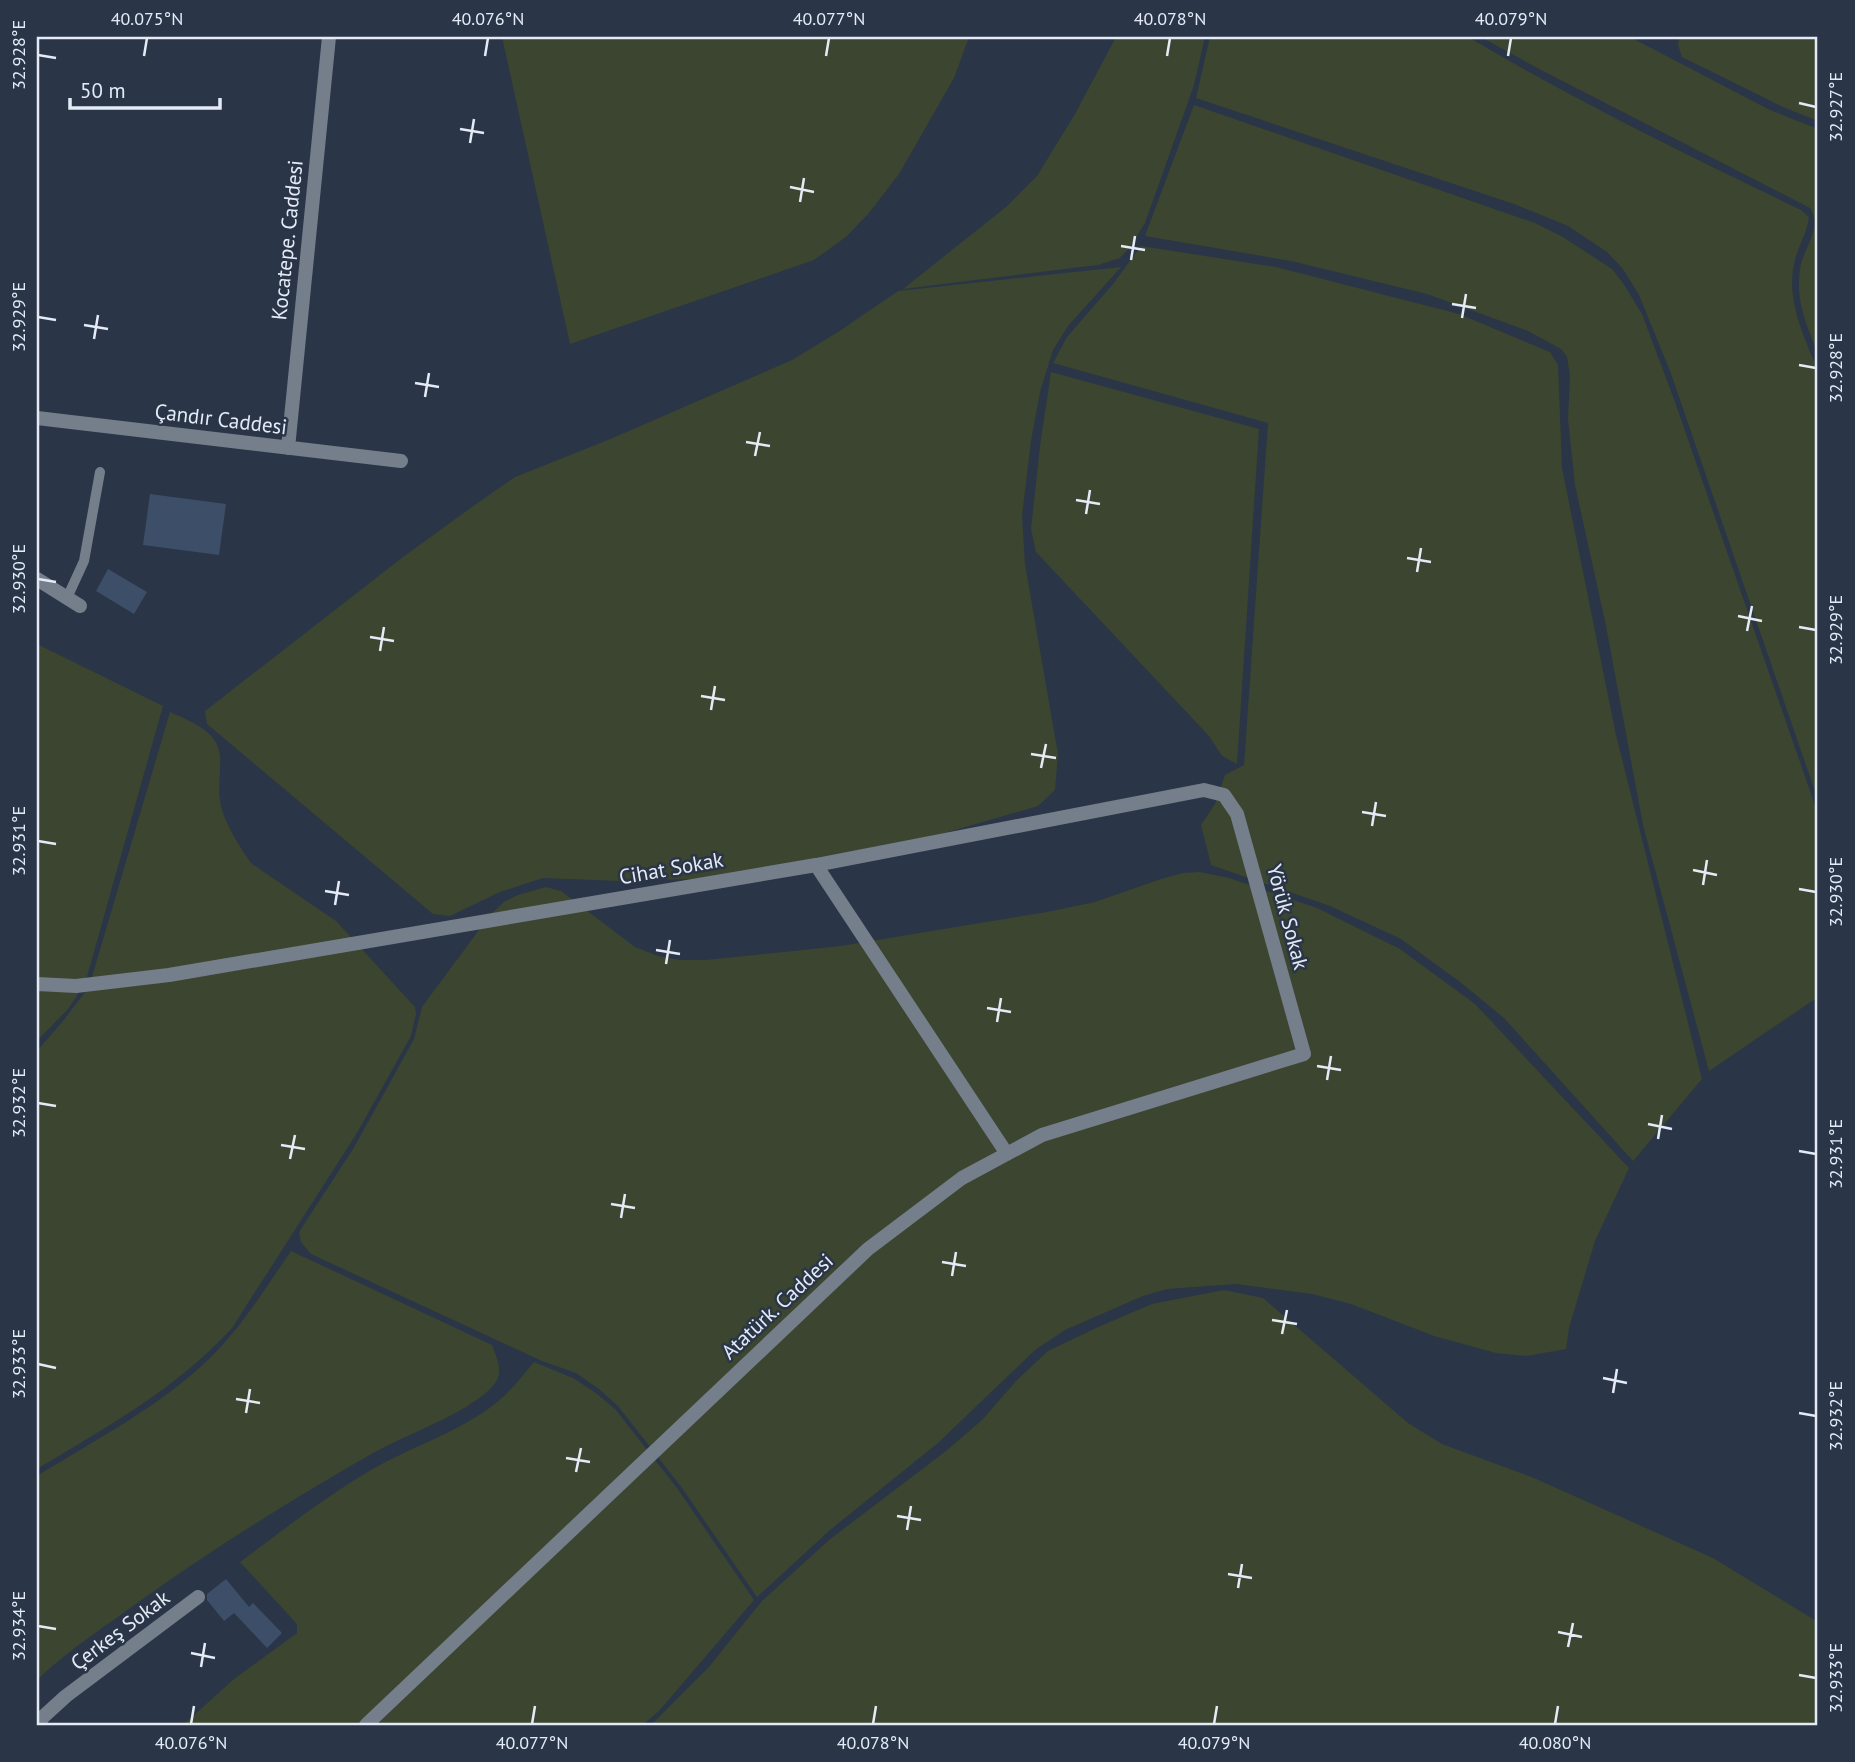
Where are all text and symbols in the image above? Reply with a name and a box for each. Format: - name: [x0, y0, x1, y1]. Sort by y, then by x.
- text: 40.075°N: [111, 7, 183, 30]
- text: 40.076°N: [452, 7, 524, 30]
- text: 40.077°N: [793, 7, 865, 30]
- text: 40.078°N: [1134, 7, 1206, 30]
- text: 40.079°N: [1475, 7, 1547, 30]
- text: 32.928°E: [7, 20, 30, 90]
- scale bar: [70, 66, 220, 110]
- text: 32.927°E: [1824, 72, 1847, 142]
- text: 50 m: [80, 77, 126, 104]
- street label: Kocatepe. Caddesi: [265, 159, 309, 321]
- text: 32.929°E: [7, 282, 30, 352]
- text: 32.928°E: [1824, 333, 1847, 403]
- street label: Çandır Caddesi: [153, 397, 289, 441]
- text: 32.930°E: [7, 544, 30, 614]
- text: 32.929°E: [1824, 595, 1847, 665]
- text: 32.931°E: [7, 806, 30, 876]
- street label: Cihat Sokak: [617, 846, 725, 890]
- text: 32.930°E: [1824, 857, 1847, 927]
- street label: Yörük Sokak: [1261, 861, 1315, 973]
- text: 32.932°E: [7, 1068, 30, 1138]
- text: 32.931°E: [1824, 1119, 1847, 1189]
- street label: Atatürk. Caddesi: [715, 1247, 839, 1365]
- text: 32.933°E: [7, 1329, 30, 1399]
- text: 32.932°E: [1824, 1381, 1847, 1451]
- street label: Çerkeş Sokak: [65, 1584, 175, 1676]
- text: 32.934°E: [7, 1591, 30, 1661]
- text: 32.933°E: [1824, 1643, 1847, 1713]
- text: 40.076°N: [155, 1731, 227, 1754]
- text: 40.077°N: [496, 1731, 568, 1754]
- text: 40.078°N: [837, 1731, 909, 1754]
- text: 40.079°N: [1178, 1731, 1250, 1754]
- text: 40.080°N: [1519, 1731, 1591, 1754]

